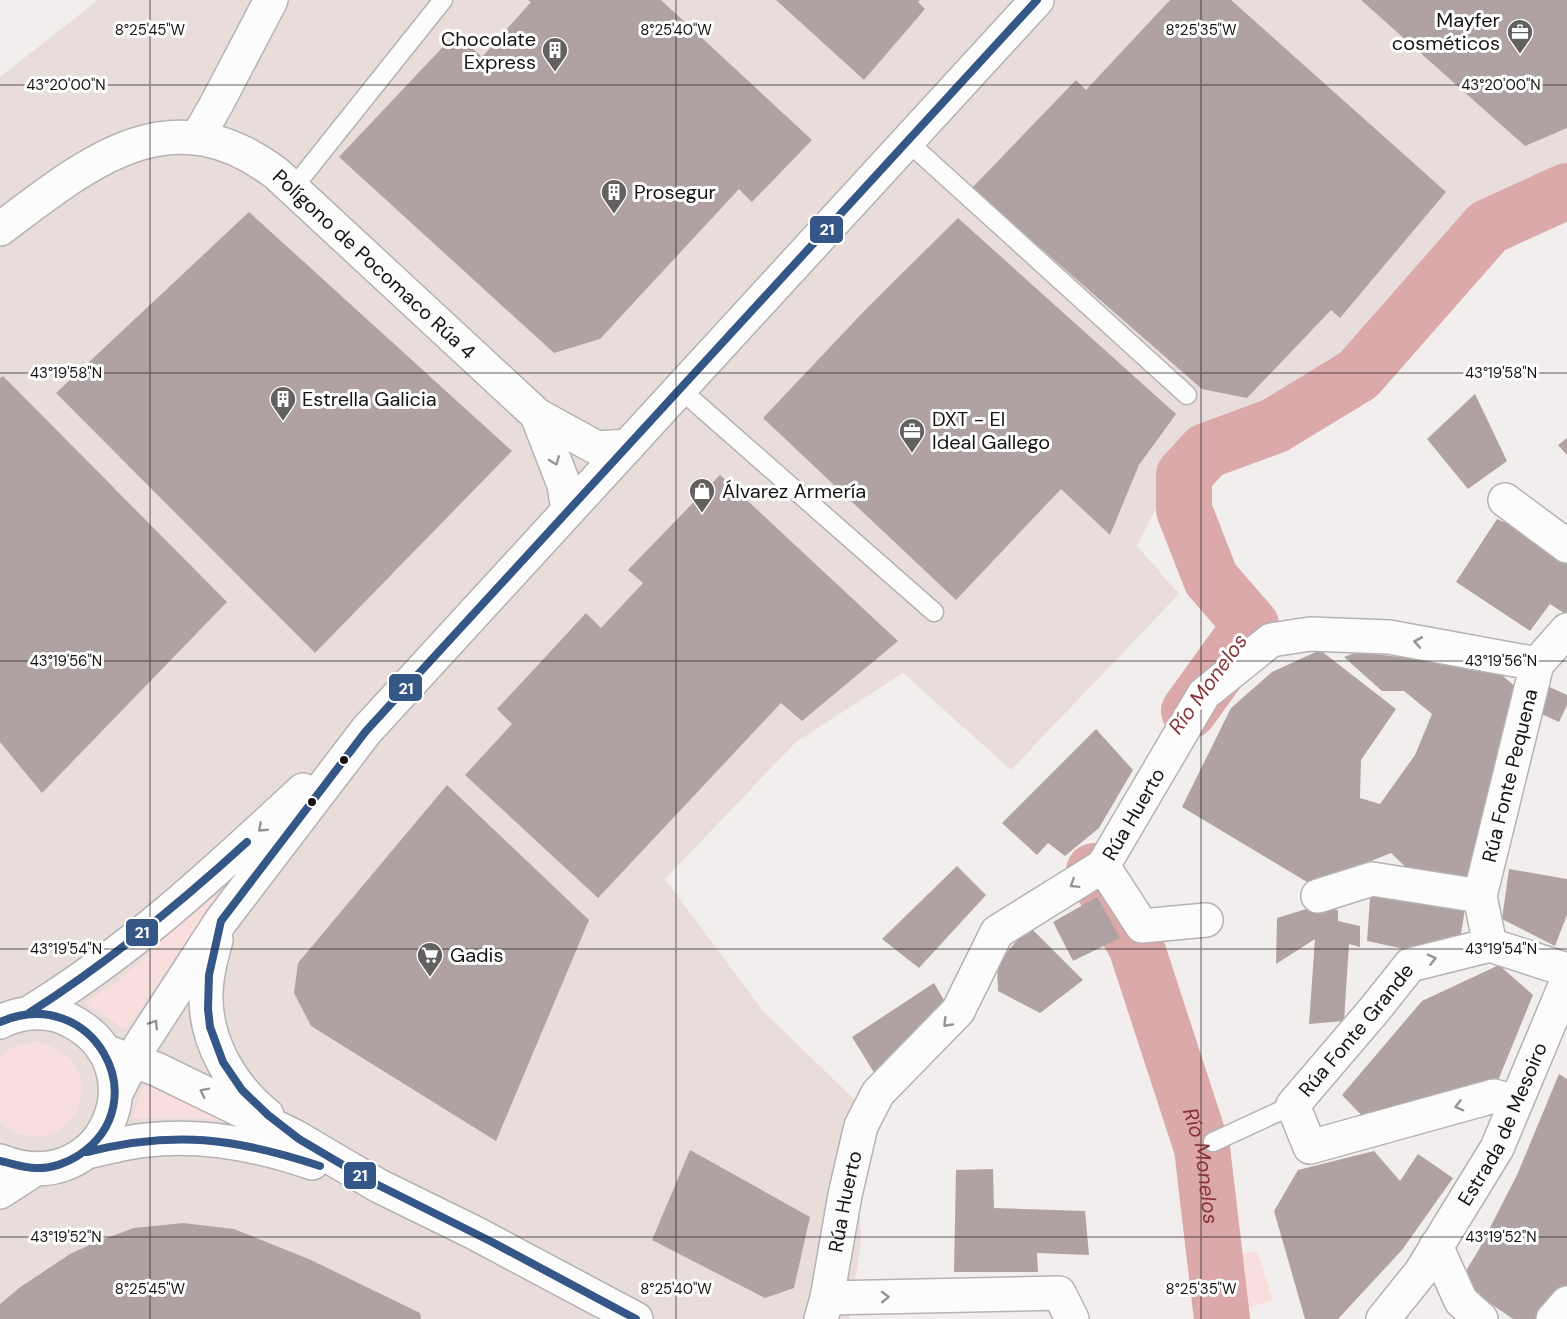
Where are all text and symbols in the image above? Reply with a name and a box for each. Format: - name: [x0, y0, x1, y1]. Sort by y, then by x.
- place label: Mayfer cosméticos: [1392, 7, 1500, 56]
- office icon: Mayfer cosméticos: [1505, 17, 1535, 55]
- text: 8°25'45"W: [115, 20, 186, 40]
- text: 8°25'40"W: [640, 20, 712, 40]
- text: 8°25'35"W: [1166, 20, 1237, 40]
- place label: Chocolate Express: [441, 26, 536, 75]
- building icon: Chocolate Express: [540, 35, 570, 73]
- text: 43°20'00"N: [26, 75, 106, 95]
- text: 43°20'00"N: [1461, 75, 1541, 95]
- street label: Polígono de Pocomaco Rúa 4: [267, 164, 481, 365]
- building icon: Prosegur: [599, 177, 629, 215]
- place label: Prosegur: [634, 179, 716, 205]
- line badge: 21: [809, 215, 844, 244]
- text: 21: [819, 219, 835, 240]
- text: 43°19'58"N: [30, 363, 102, 383]
- text: 43°19'58"N: [1465, 363, 1537, 383]
- building icon: Estrella Galicia: [268, 384, 298, 422]
- place label: Estrella Galicia: [302, 386, 437, 412]
- place label: DXT - El Ideal Gallego: [932, 406, 1050, 455]
- office icon: DXT - El Ideal Gallego: [897, 416, 927, 454]
- one-way arrow: [548, 455, 560, 466]
- shop icon: Álvarez Armería: [687, 476, 717, 514]
- place label: Álvarez Armería: [722, 478, 866, 504]
- water label: Río Monelos: [1162, 628, 1254, 740]
- one-way arrow: [1413, 636, 1423, 649]
- text: 43°19'56"N: [30, 651, 102, 671]
- text: 43°19'56"N: [1465, 651, 1537, 671]
- line badge: 21: [388, 673, 423, 702]
- text: 21: [398, 678, 414, 699]
- street label: Rúa Fonte Pequena: [1476, 686, 1543, 865]
- unlabelled marker: [338, 754, 350, 766]
- street label: Rúa Huerto: [1096, 763, 1171, 865]
- unlabelled marker: [306, 796, 318, 808]
- one-way arrow: [258, 821, 268, 832]
- one-way arrow: [1069, 877, 1080, 888]
- line badge: 21: [125, 918, 159, 947]
- text: 21: [134, 922, 150, 943]
- text: 43°19'54"N: [30, 939, 102, 959]
- text: 43°19'54"N: [1465, 939, 1537, 959]
- supermarket icon: Gadis: [415, 940, 445, 978]
- place label: Gadis: [450, 942, 503, 968]
- one-way arrow: [1427, 954, 1437, 967]
- street label: Rúa Fonte Grande: [1293, 958, 1419, 1102]
- one-way arrow: [943, 1016, 954, 1026]
- one-way arrow: [147, 1020, 159, 1030]
- street label: Estrada de Mesoiro: [1452, 1038, 1553, 1211]
- one-way arrow: [200, 1088, 210, 1099]
- one-way arrow: [1454, 1098, 1464, 1111]
- water label: Río Monelos: [1176, 1104, 1225, 1226]
- street label: Rúa Huerto: [822, 1148, 868, 1254]
- line badge: 21: [343, 1161, 377, 1190]
- text: 21: [352, 1165, 368, 1186]
- text: 43°19'52"N: [30, 1227, 102, 1247]
- text: 43°19'52"N: [1465, 1227, 1537, 1247]
- text: 8°25'45"W: [115, 1279, 186, 1299]
- text: 8°25'40"W: [640, 1279, 712, 1299]
- text: 8°25'35"W: [1166, 1279, 1237, 1299]
- one-way arrow: [881, 1291, 890, 1303]

